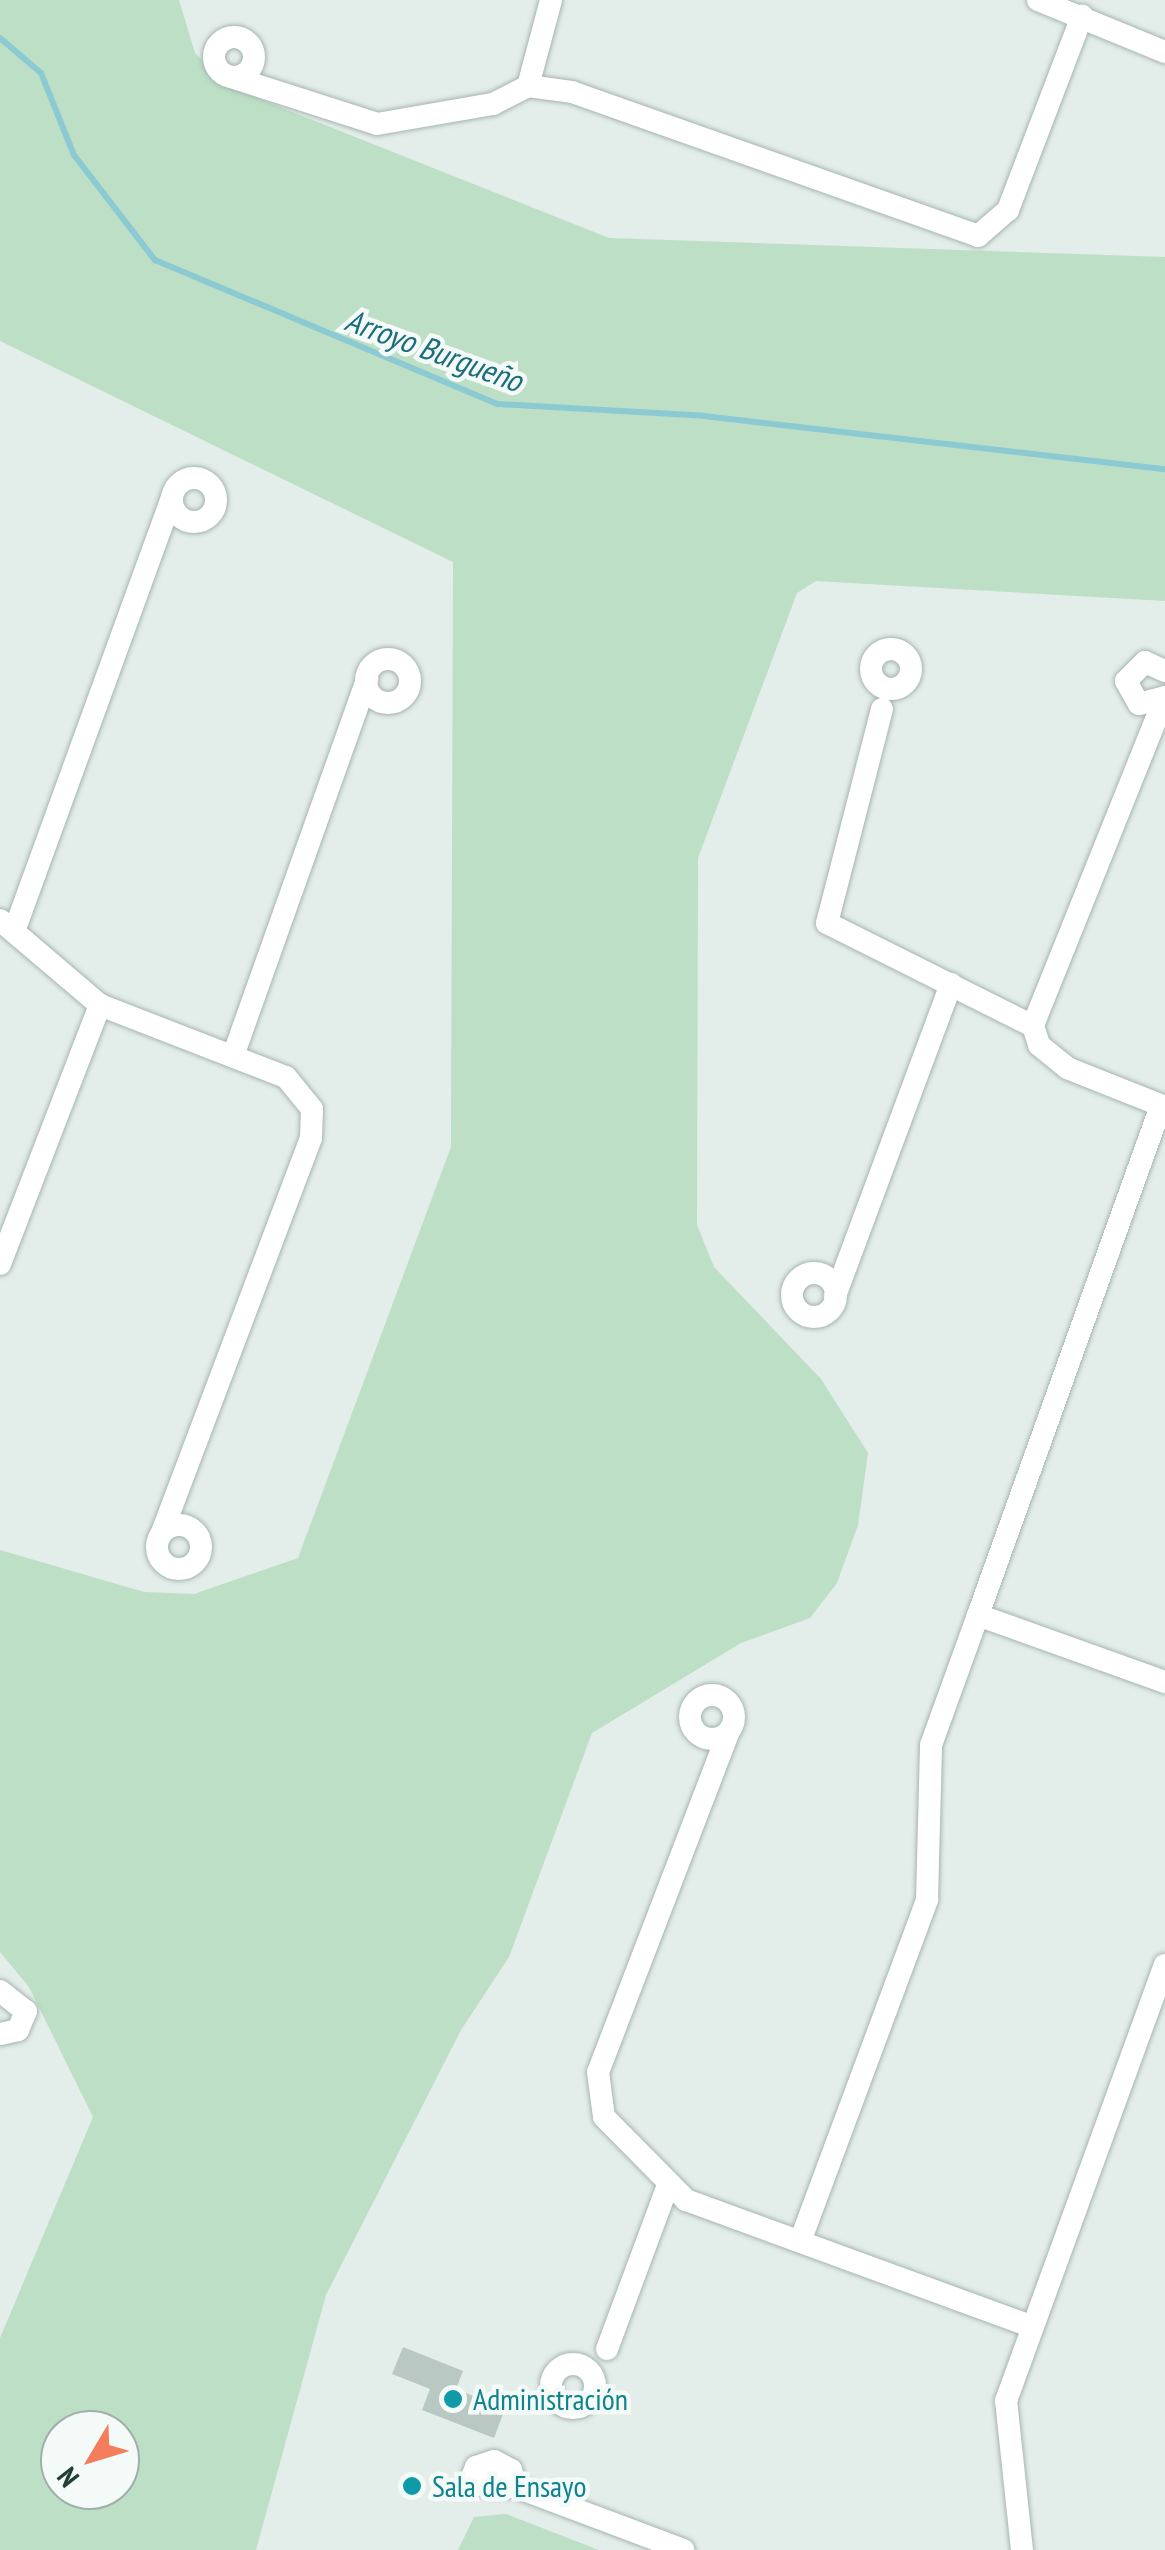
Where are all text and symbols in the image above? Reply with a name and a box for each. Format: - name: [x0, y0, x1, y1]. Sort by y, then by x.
- water label: Arroyo Burgueño: [340, 300, 528, 400]
- place label: Administración: [473, 2381, 628, 2417]
- marker: Administración: [442, 2388, 464, 2410]
- north arrow: [40, 2410, 140, 2510]
- text: N: [48, 2460, 87, 2495]
- place label: Sala de Ensayo: [432, 2468, 586, 2504]
- marker: Sala de Ensayo: [401, 2475, 423, 2497]

